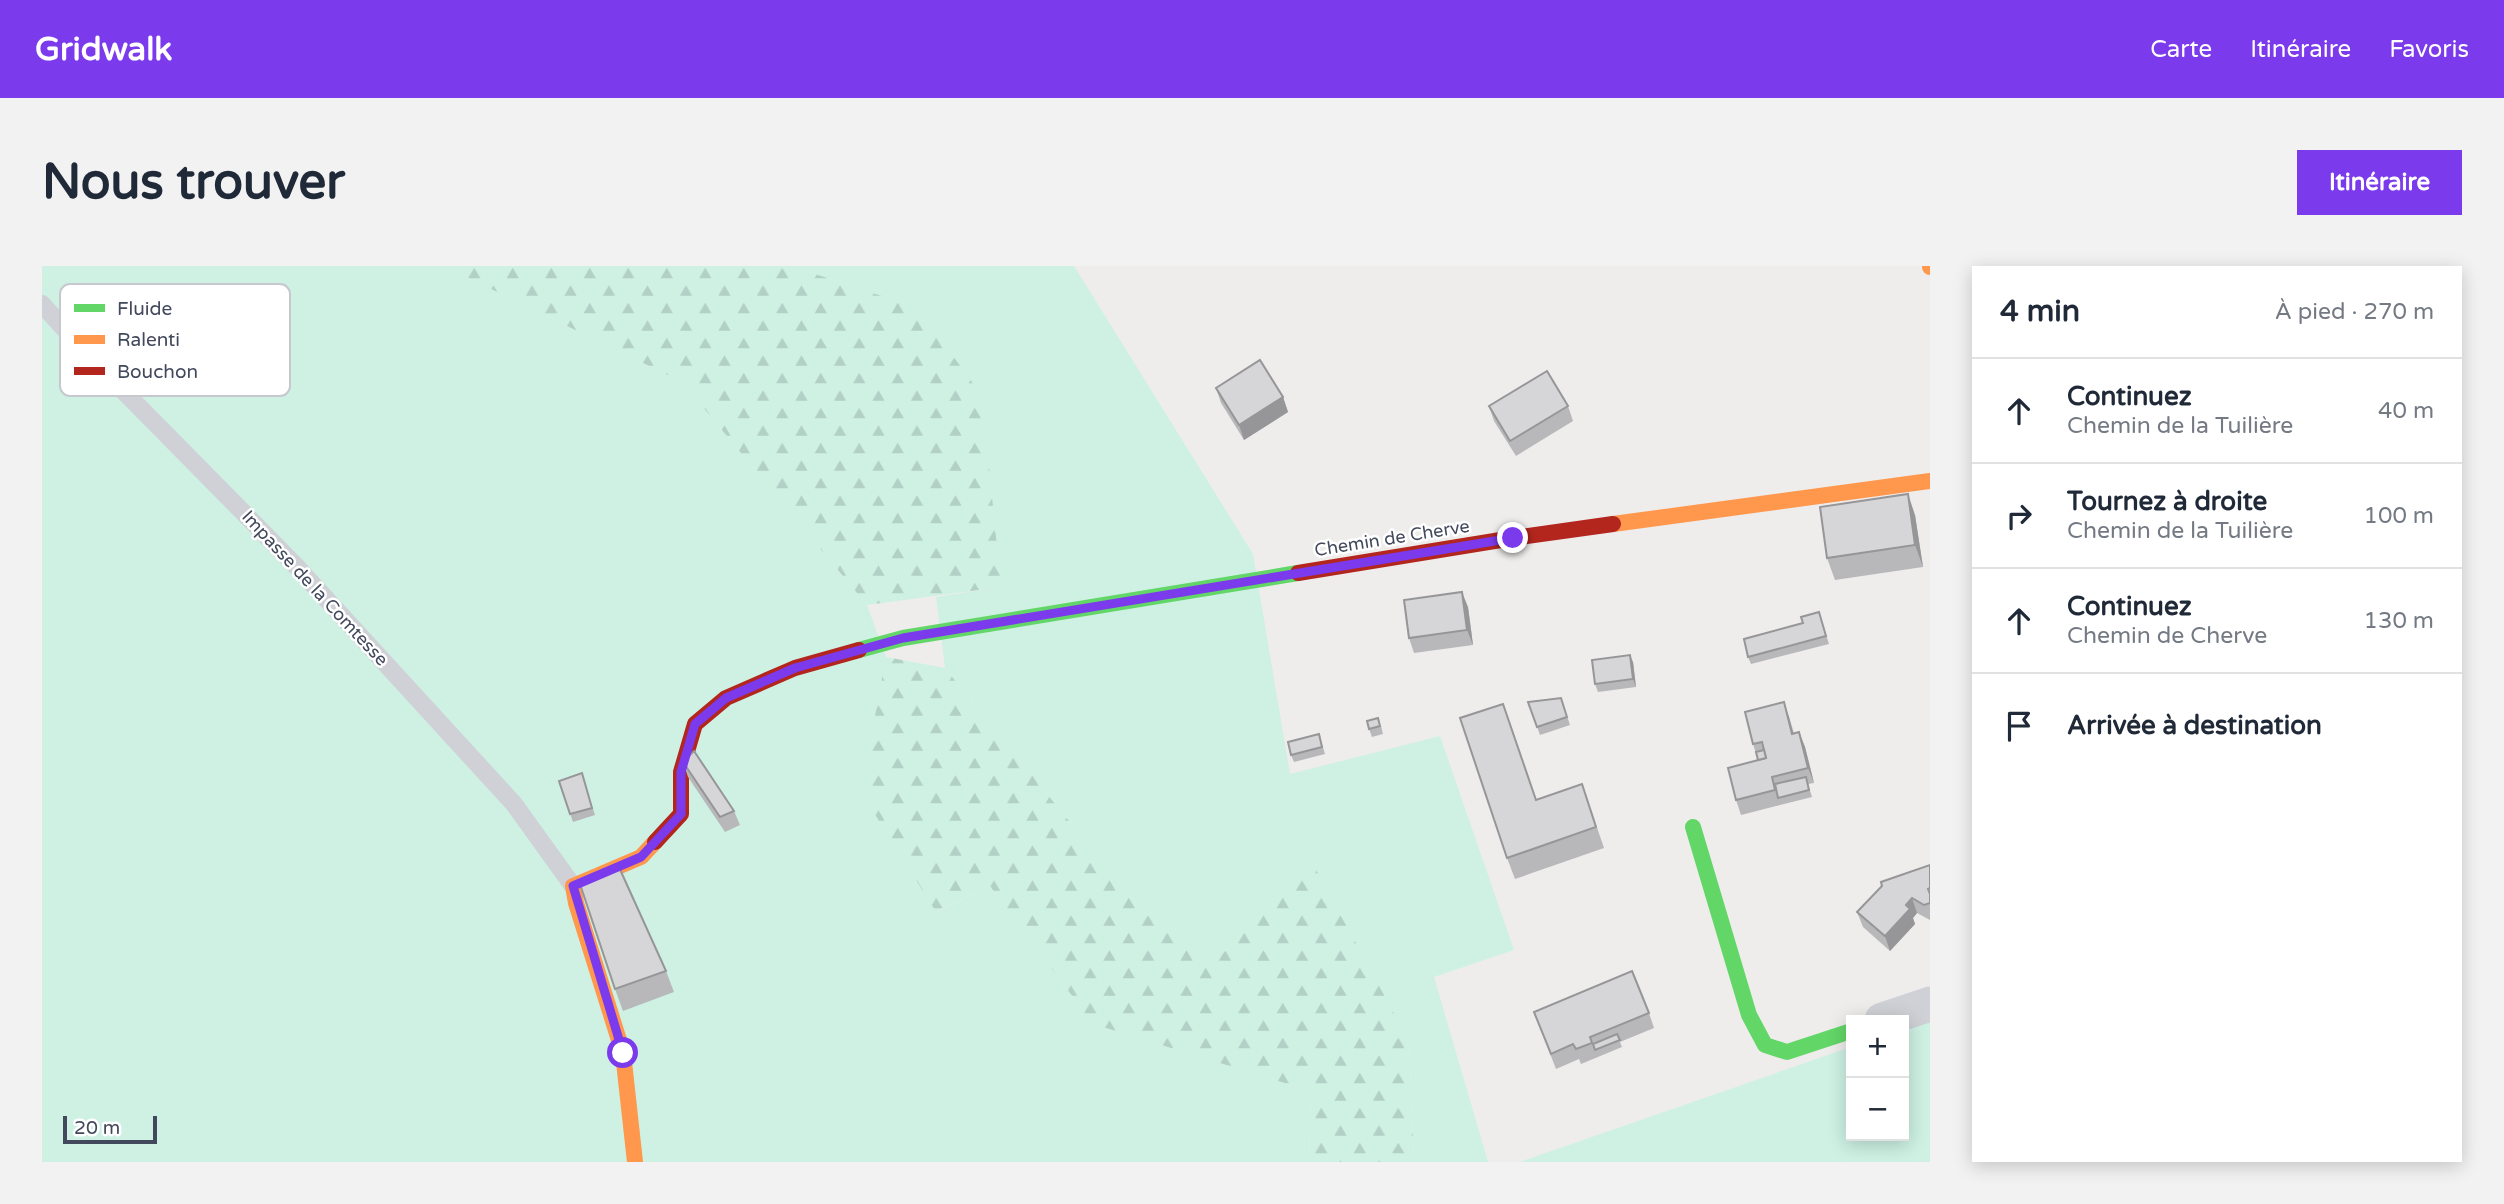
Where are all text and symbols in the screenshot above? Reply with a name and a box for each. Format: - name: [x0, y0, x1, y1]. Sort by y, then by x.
- text: Gridwalk: [35, 30, 172, 69]
- text: Carte: [2150, 35, 2212, 64]
- text: Itinéraire: [2250, 35, 2351, 64]
- text: Favoris: [2389, 35, 2469, 64]
- button: Itinéraire: [2297, 150, 2462, 215]
- text: Nous trouver: [42, 153, 345, 212]
- legend: [60, 284, 290, 396]
- text: 4 min: [2000, 293, 2080, 330]
- text: Fluide: [117, 298, 172, 320]
- text: À pied · 270 m: [2275, 298, 2434, 326]
- text: Ralenti: [117, 329, 180, 351]
- text: Bouchon: [117, 361, 198, 383]
- text: Continuez: [2067, 381, 2192, 412]
- icon: ahead: [2000, 392, 2038, 430]
- text: 40 m: [2378, 397, 2434, 425]
- text: Chemin de la Tuilière: [2067, 412, 2293, 440]
- text: Tournez à droite: [2067, 486, 2267, 517]
- icon: right: [2000, 497, 2038, 535]
- text: 100 m: [2364, 502, 2434, 530]
- street label: Impasse de la Comtesse: [237, 506, 393, 670]
- street label: Chemin de Cherve: [1313, 515, 1471, 561]
- text: Chemin de la Tuilière: [2067, 517, 2293, 545]
- route end: [1497, 522, 1528, 553]
- text: Continuez: [2067, 591, 2192, 622]
- icon: ahead: [2000, 602, 2038, 640]
- text: 130 m: [2364, 607, 2434, 635]
- text: Chemin de Cherve: [2067, 622, 2267, 650]
- icon: arrive: [2000, 707, 2038, 745]
- text: Arrivée à destination: [2067, 710, 2322, 741]
- map controls: [1846, 1015, 1909, 1141]
- button: +: [1846, 1015, 1909, 1078]
- route start: [607, 1037, 638, 1068]
- button: −: [1846, 1078, 1909, 1141]
- scale bar: [63, 1113, 158, 1145]
- text: 20 m: [74, 1117, 120, 1139]

